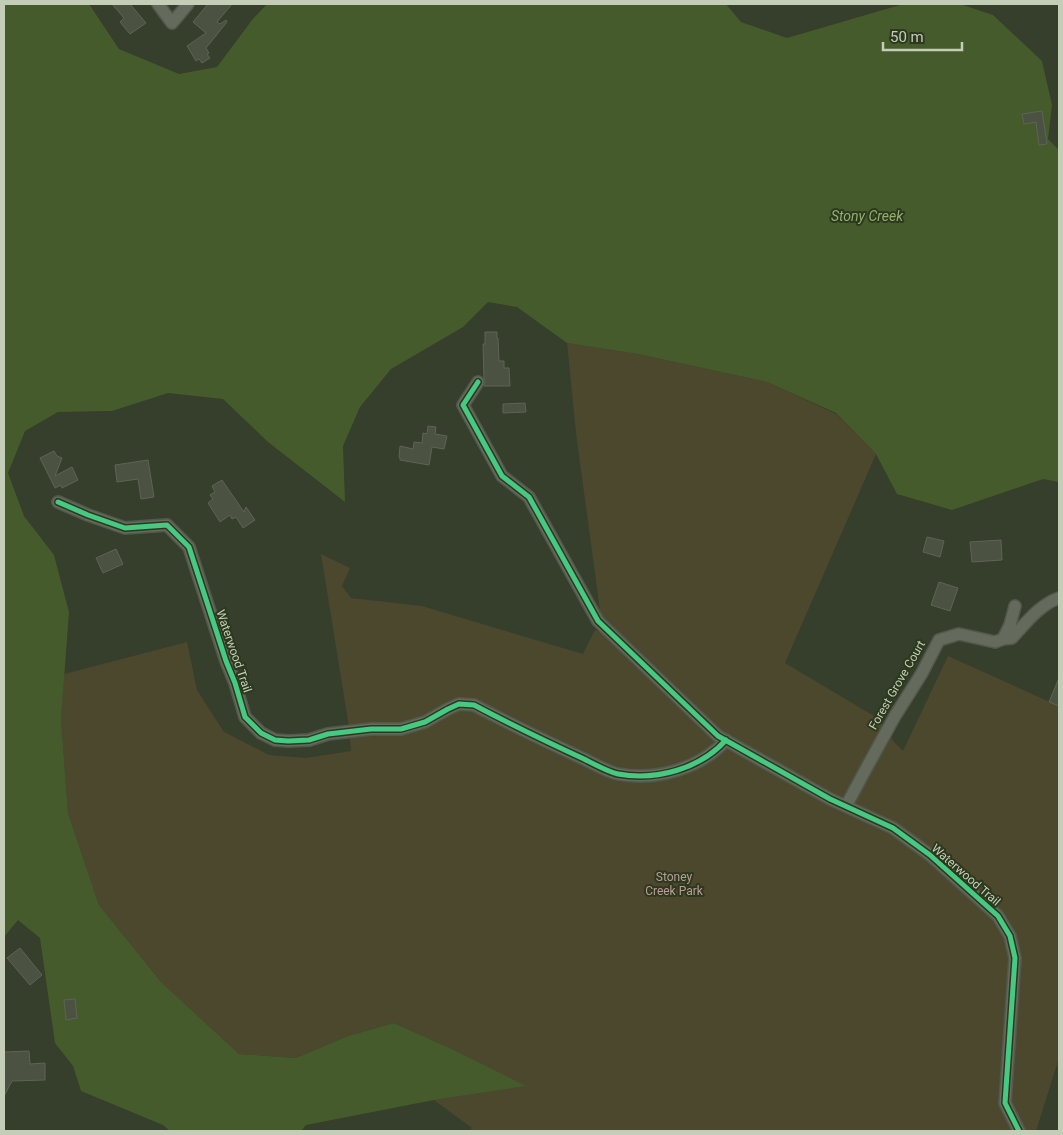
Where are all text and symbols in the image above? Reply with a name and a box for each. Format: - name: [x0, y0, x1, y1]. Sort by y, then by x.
- scale bar: [883, 20, 962, 52]
- text: 50 m: [890, 28, 924, 46]
- water label: Stony Creek: [831, 208, 904, 224]
- street label: Waterwood Trail: [213, 608, 255, 694]
- street label: Forest Grove Court: [866, 638, 928, 732]
- street label: Waterwood Trail: [929, 841, 1003, 909]
- park label: Stoney Creek Park: [645, 870, 704, 898]

